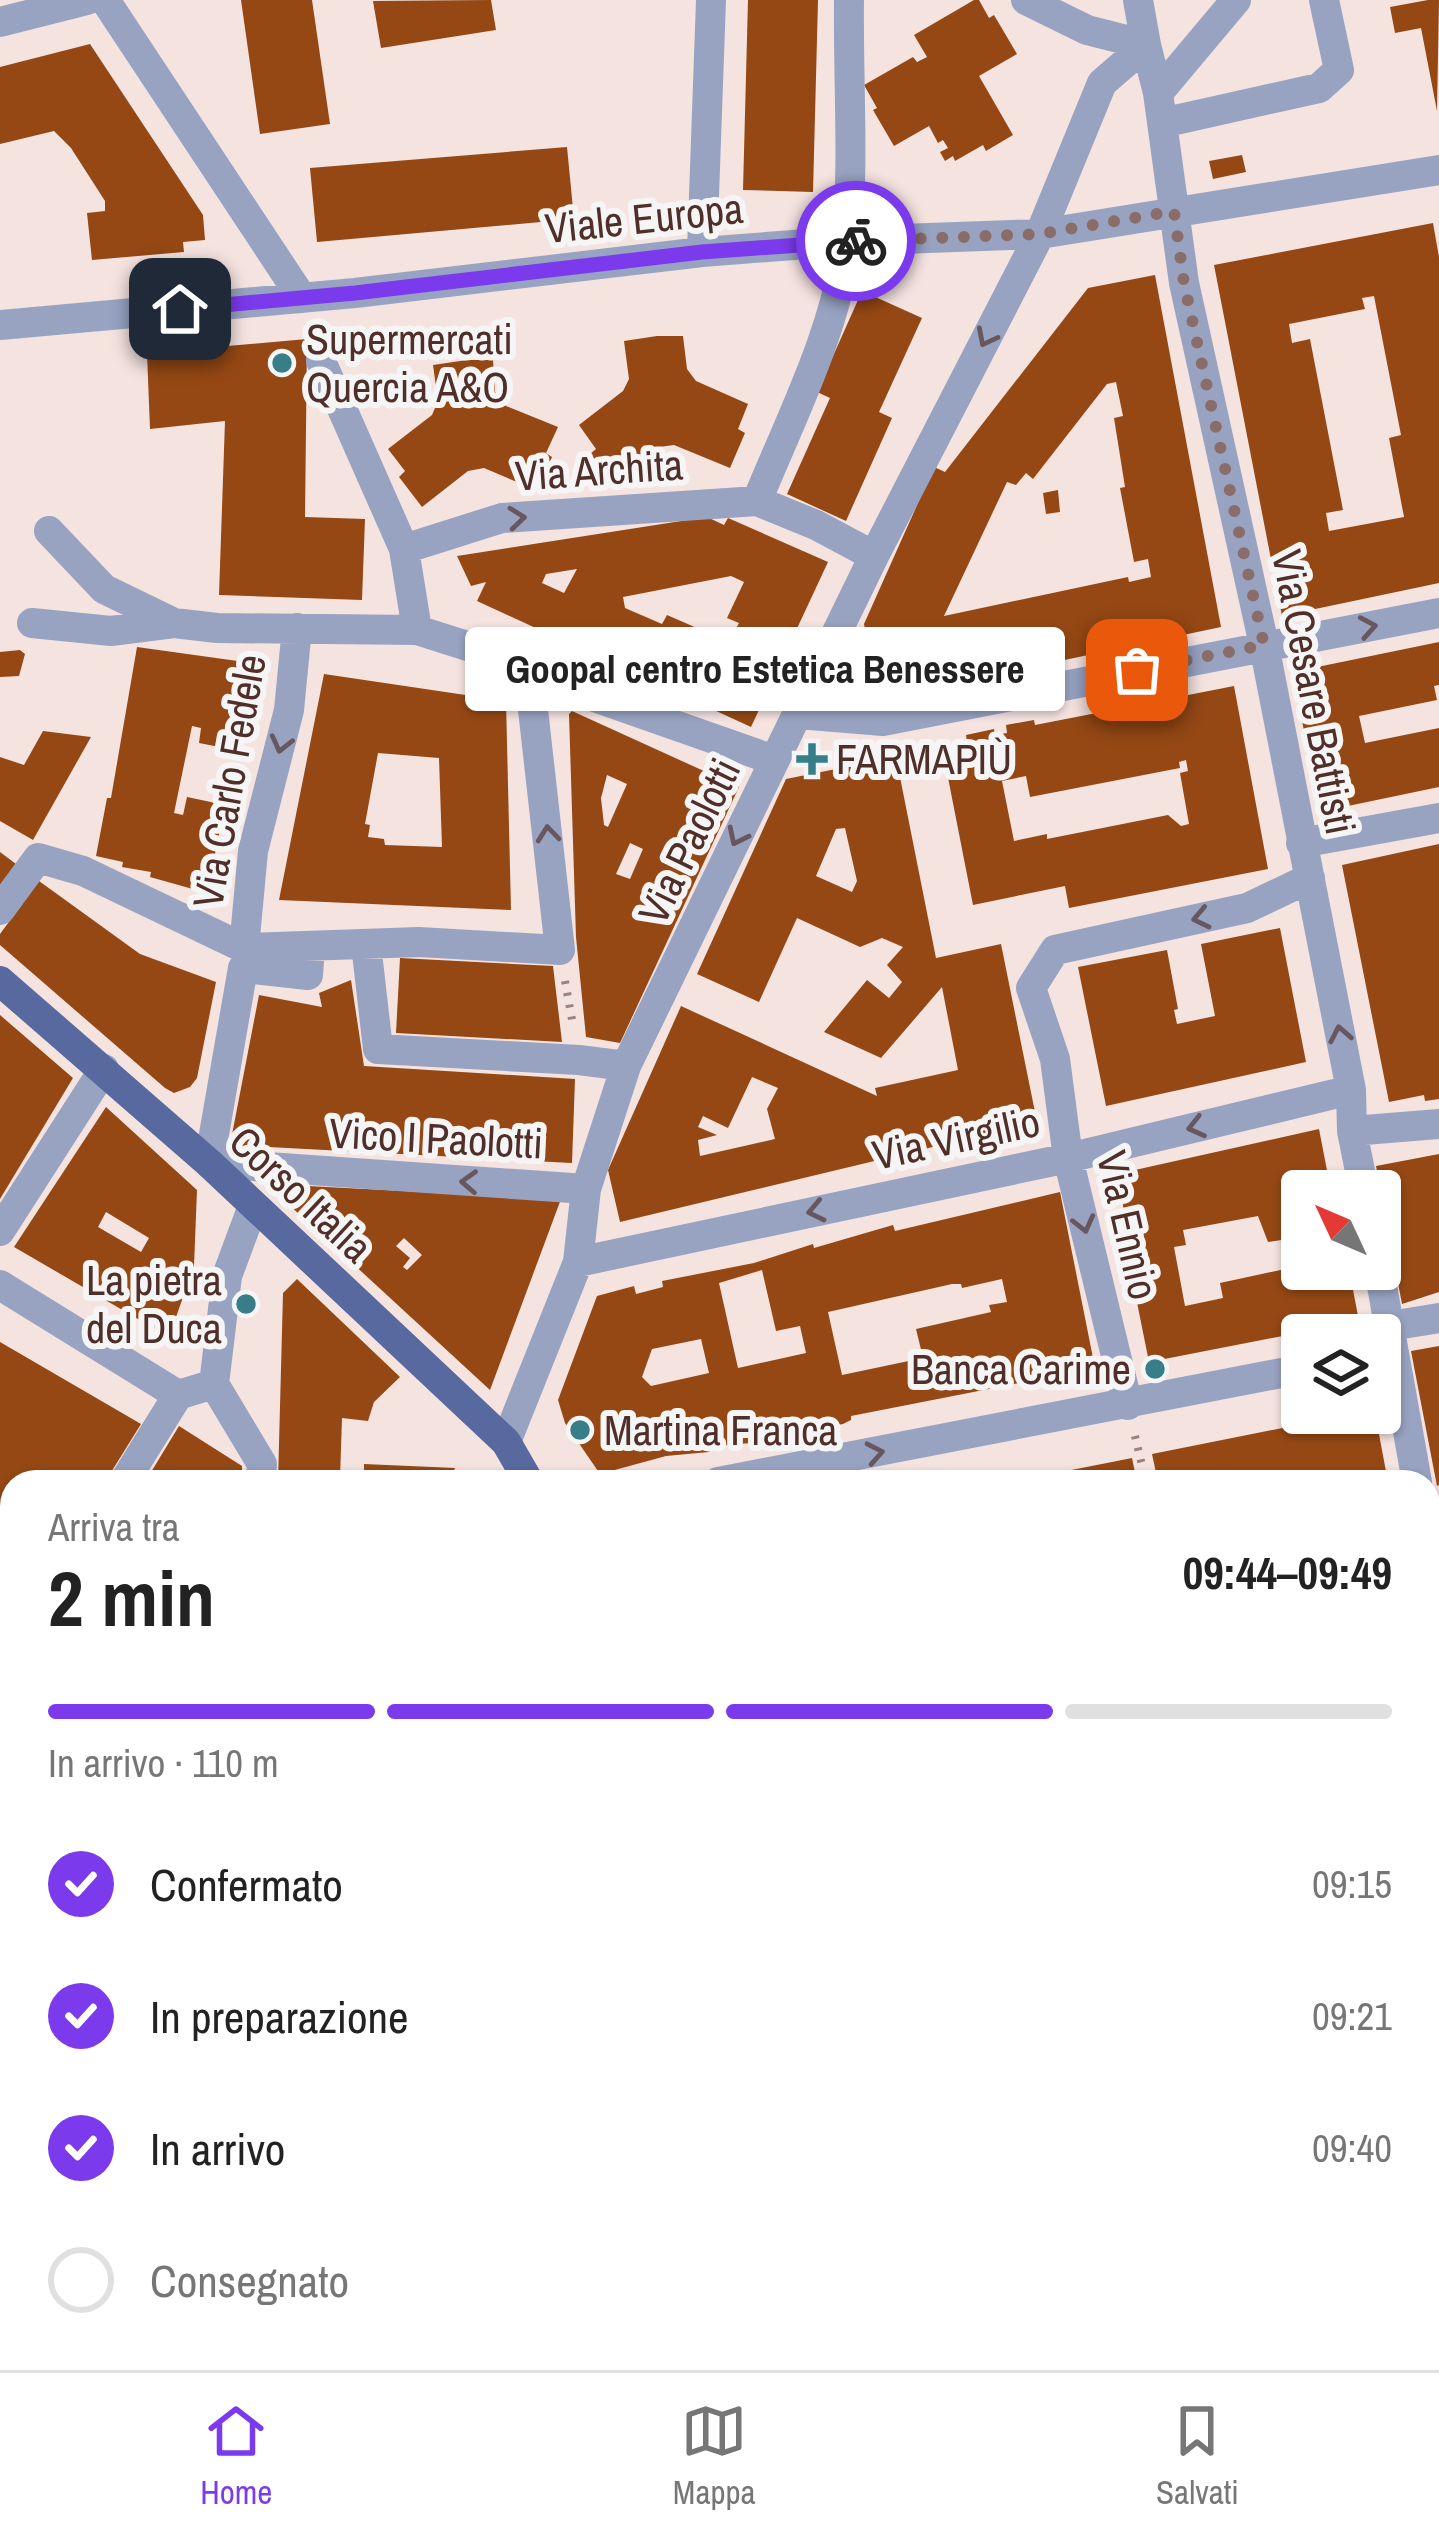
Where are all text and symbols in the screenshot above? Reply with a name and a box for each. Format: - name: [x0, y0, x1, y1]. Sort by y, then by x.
- street label: Viale Europa: [542, 180, 746, 256]
- courier: [796, 181, 916, 301]
- icon: bike: [823, 208, 889, 274]
- pin: [129, 258, 231, 360]
- icon: home: [147, 276, 213, 342]
- place label: Supermercati Quercia A&O: [306, 311, 513, 415]
- one-way arrow: [977, 325, 1000, 347]
- marker: Supermercati Quercia A&O: [269, 350, 295, 376]
- street label: Via Archita: [513, 436, 685, 504]
- one-way arrow: [507, 506, 526, 531]
- street label: Via Cesare Battisti: [1259, 545, 1369, 839]
- one-way arrow: [1357, 615, 1377, 640]
- pin: [1086, 619, 1188, 721]
- callout: Goopal centro Estetica Benessere: [465, 628, 1065, 712]
- icon: bag: [1104, 637, 1170, 703]
- text: Goopal centro Estetica Benessere: [505, 643, 1025, 695]
- street label: Via Carlo Fedele: [179, 650, 279, 912]
- place label: FARMAPIÙ: [836, 731, 1012, 787]
- one-way arrow: [270, 733, 295, 754]
- marker: FARMAPIÙ: [799, 746, 825, 772]
- street label: Via Paolotti: [625, 749, 753, 933]
- one-way arrow: [536, 824, 561, 843]
- one-way arrow: [728, 825, 751, 846]
- one-way arrow: [1191, 904, 1211, 929]
- one-way arrow: [1328, 1025, 1354, 1045]
- street label: Via Virgilio: [867, 1093, 1045, 1183]
- street label: Vico I Paolotti: [328, 1104, 544, 1172]
- street label: Corso Italia: [218, 1113, 384, 1275]
- one-way arrow: [1187, 1113, 1207, 1138]
- street label: Via Ennio: [1084, 1145, 1172, 1305]
- one-way arrow: [459, 1169, 478, 1195]
- north arrow: [1281, 1170, 1401, 1290]
- map controls: [1281, 1170, 1401, 1434]
- one-way arrow: [806, 1198, 826, 1223]
- one-way arrow: [1070, 1214, 1095, 1234]
- place label: La pietra del Duca: [86, 1252, 222, 1356]
- marker: La pietra del Duca: [233, 1291, 259, 1317]
- button: layers: [1281, 1314, 1401, 1434]
- place label: Banca Carime: [911, 1341, 1131, 1397]
- marker: Banca Carime: [1142, 1356, 1168, 1382]
- place label: Martina Franca: [604, 1402, 838, 1458]
- marker: Martina Franca: [567, 1417, 593, 1443]
- one-way arrow: [864, 1441, 884, 1467]
- text: Arriva tra: [48, 1501, 180, 1553]
- text: 09:44–09:49: [1183, 1542, 1392, 1603]
- text: 2 min: [48, 1545, 215, 1650]
- text: In arrivo · 110 m: [48, 1737, 279, 1789]
- icon: check: [48, 1851, 114, 1917]
- text: Confermato: [150, 1854, 343, 1915]
- text: 09:15: [1312, 1858, 1392, 1910]
- icon: check: [48, 1983, 114, 2049]
- text: In preparazione: [150, 1986, 408, 2047]
- text: 09:21: [1312, 1990, 1392, 2042]
- icon: check: [48, 2115, 114, 2181]
- text: In arrivo: [150, 2118, 285, 2179]
- text: 09:40: [1312, 2122, 1392, 2174]
- text: Consegnato: [150, 2250, 349, 2311]
- tab: Home: [200, 2398, 272, 2514]
- tab: Mappa: [673, 2398, 756, 2514]
- tab: Salvati: [1156, 2398, 1239, 2514]

